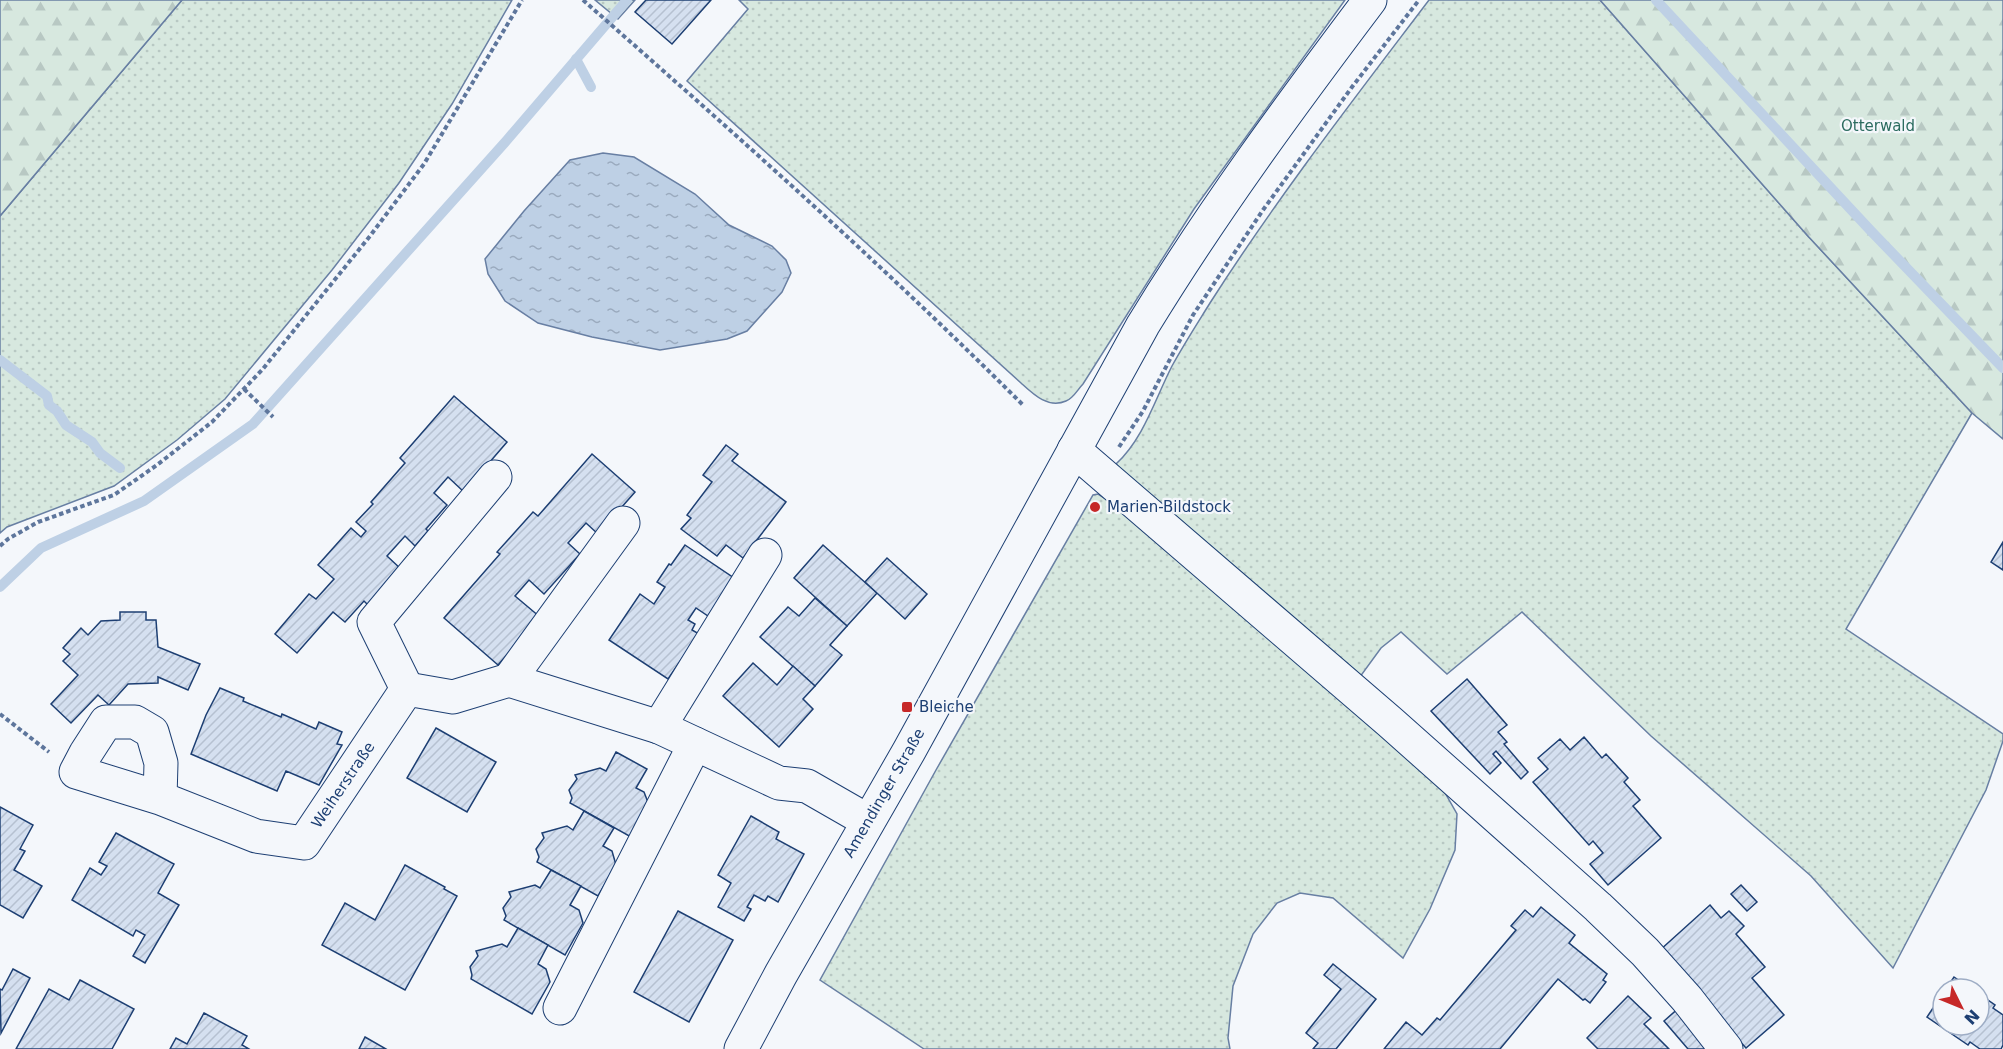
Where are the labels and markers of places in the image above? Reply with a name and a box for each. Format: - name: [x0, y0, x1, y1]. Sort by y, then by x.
- place label: Marien-Bildstock: [1107, 498, 1231, 516]
- marker: Marien-Bildstock: [1088, 500, 1102, 514]
- place label: Bleiche: [919, 698, 974, 716]
- marker: Bleiche: [900, 700, 914, 714]

